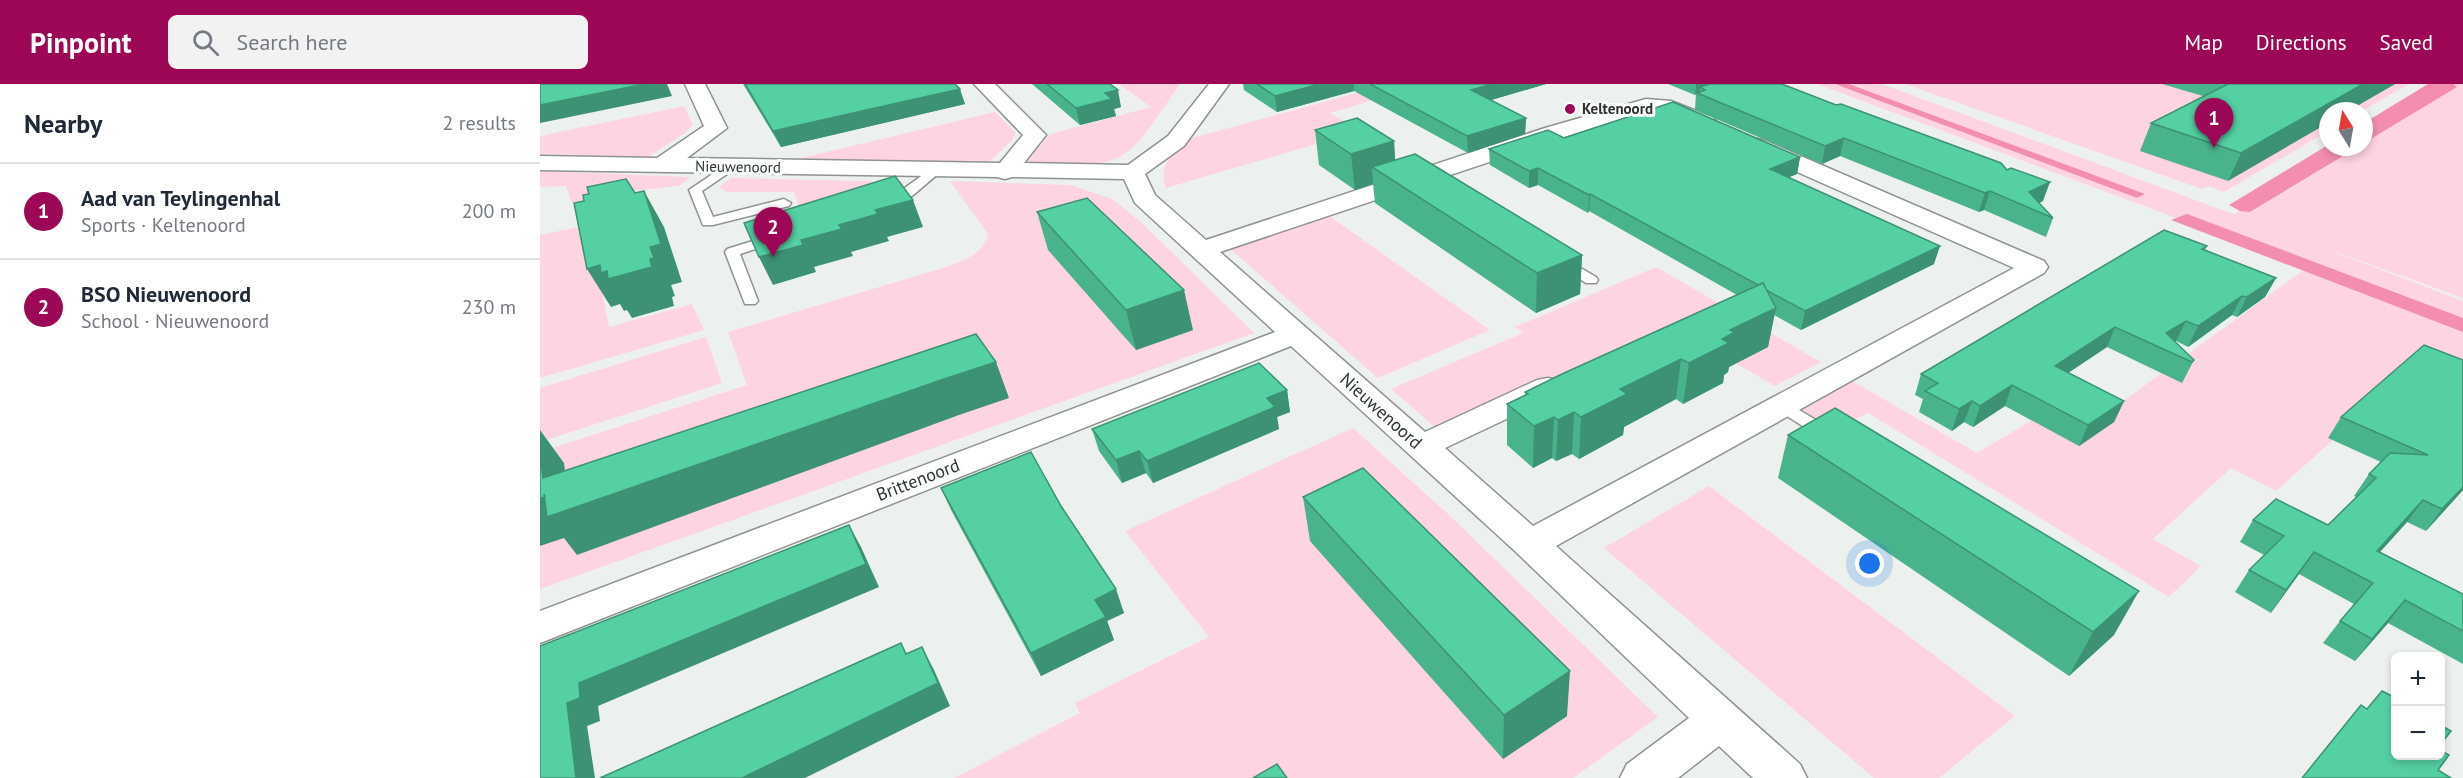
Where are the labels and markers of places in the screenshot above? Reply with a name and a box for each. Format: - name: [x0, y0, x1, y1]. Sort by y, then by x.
- pin: 1: [2194, 98, 2234, 148]
- place label: Keltenoord: [1582, 99, 1653, 118]
- marker: Keltenoord: [1563, 102, 1577, 116]
- pin: 2: [754, 208, 792, 257]

